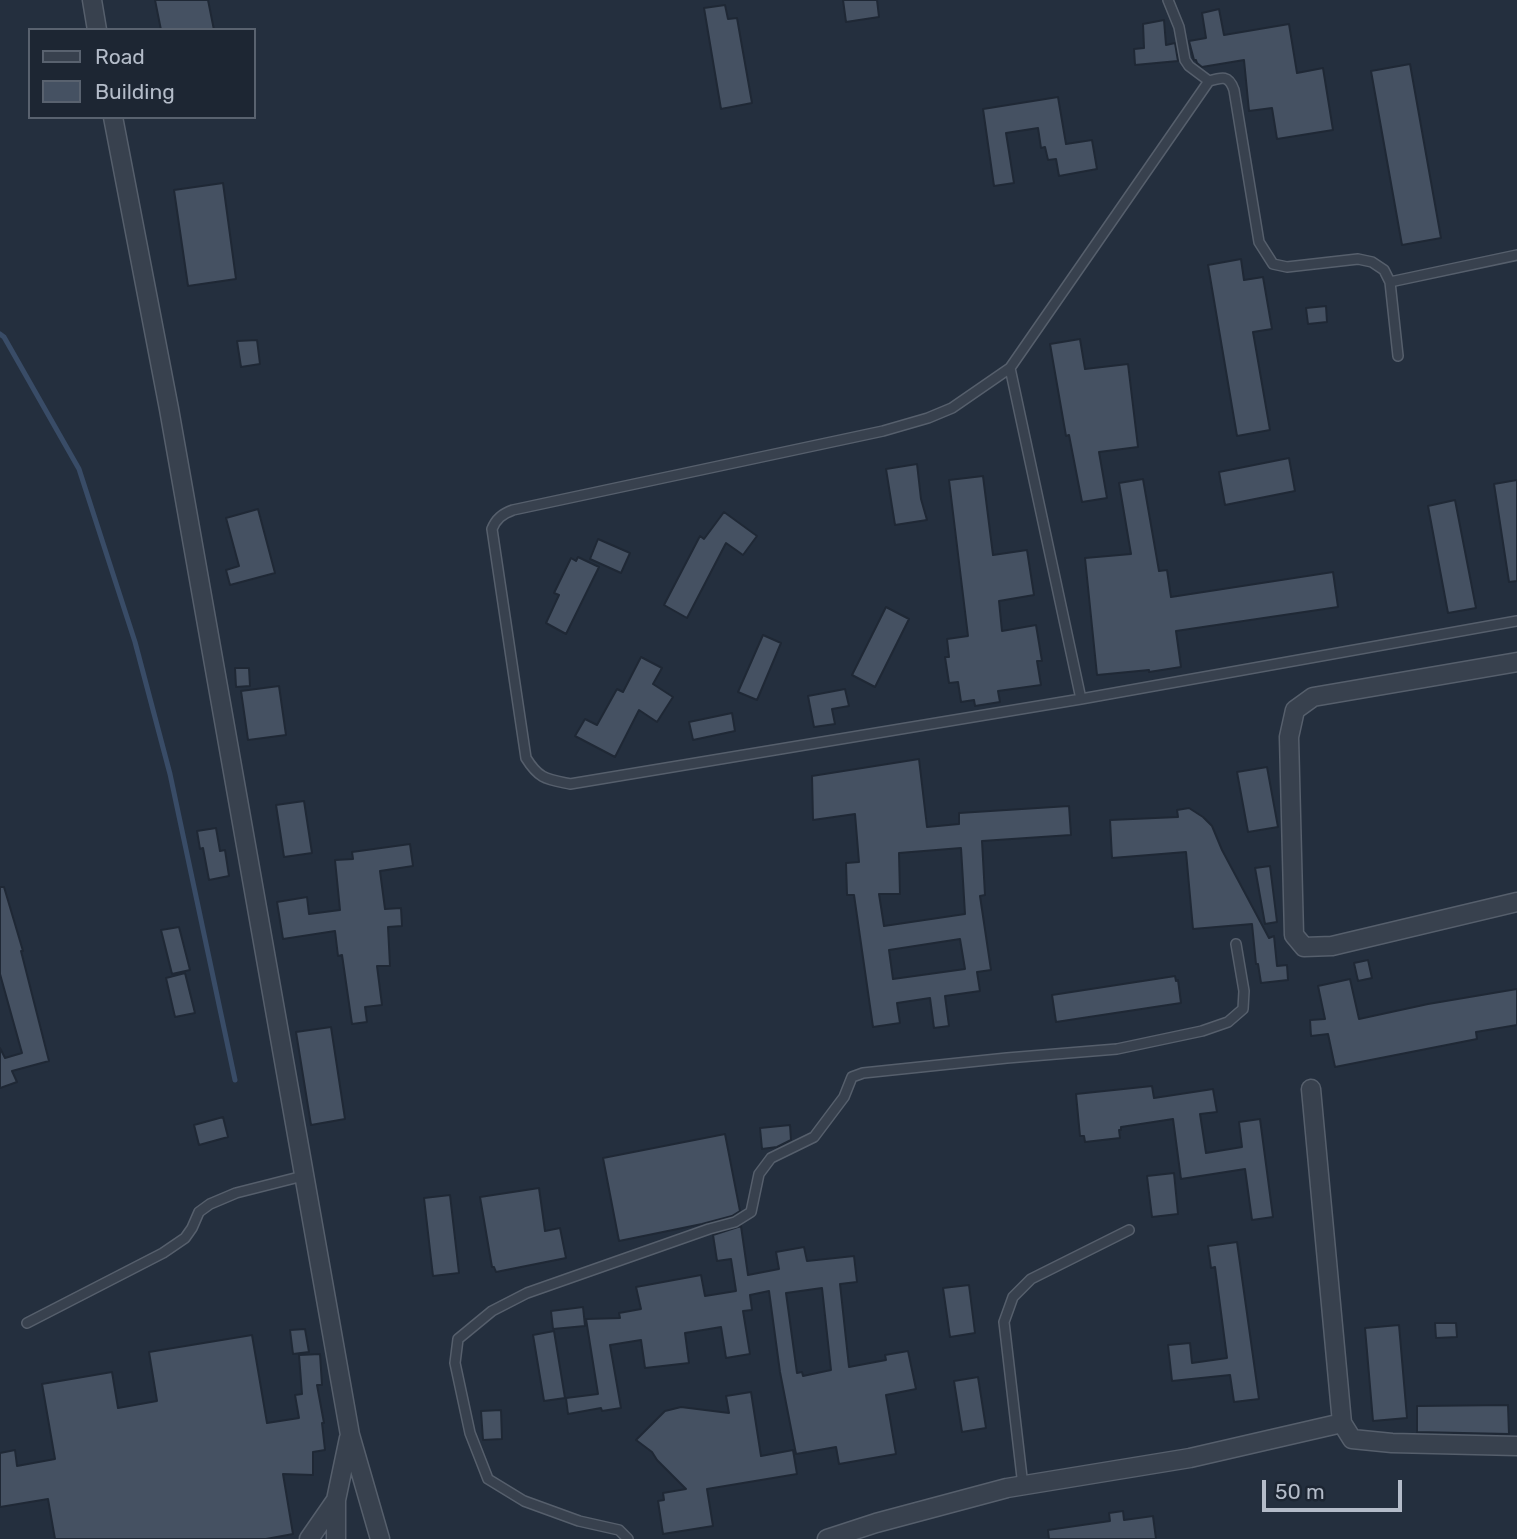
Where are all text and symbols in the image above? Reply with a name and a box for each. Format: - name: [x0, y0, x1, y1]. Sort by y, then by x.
- legend: [28, 28, 256, 119]
- text: Road: [95, 44, 145, 69]
- text: Building: [95, 79, 175, 104]
- scale bar: [1265, 1466, 1405, 1510]
- text: 50 m: [1275, 1479, 1325, 1504]

